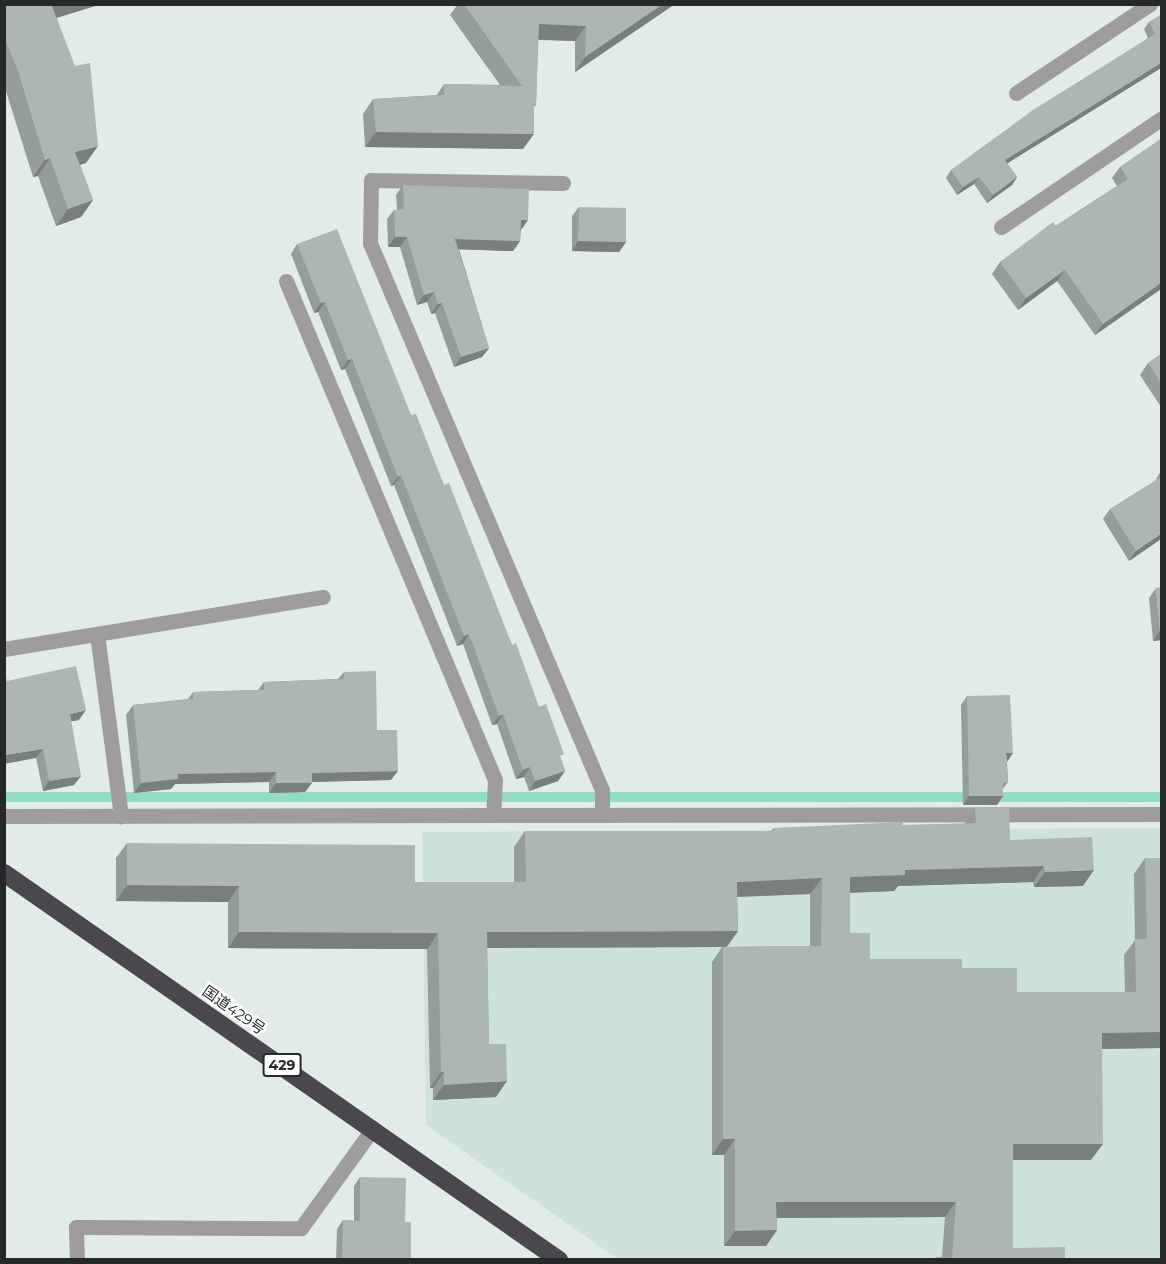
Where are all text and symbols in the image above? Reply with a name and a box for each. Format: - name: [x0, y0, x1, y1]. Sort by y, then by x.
- street label: 国道429号: [199, 982, 269, 1038]
- road number: 429: [262, 1054, 302, 1076]

